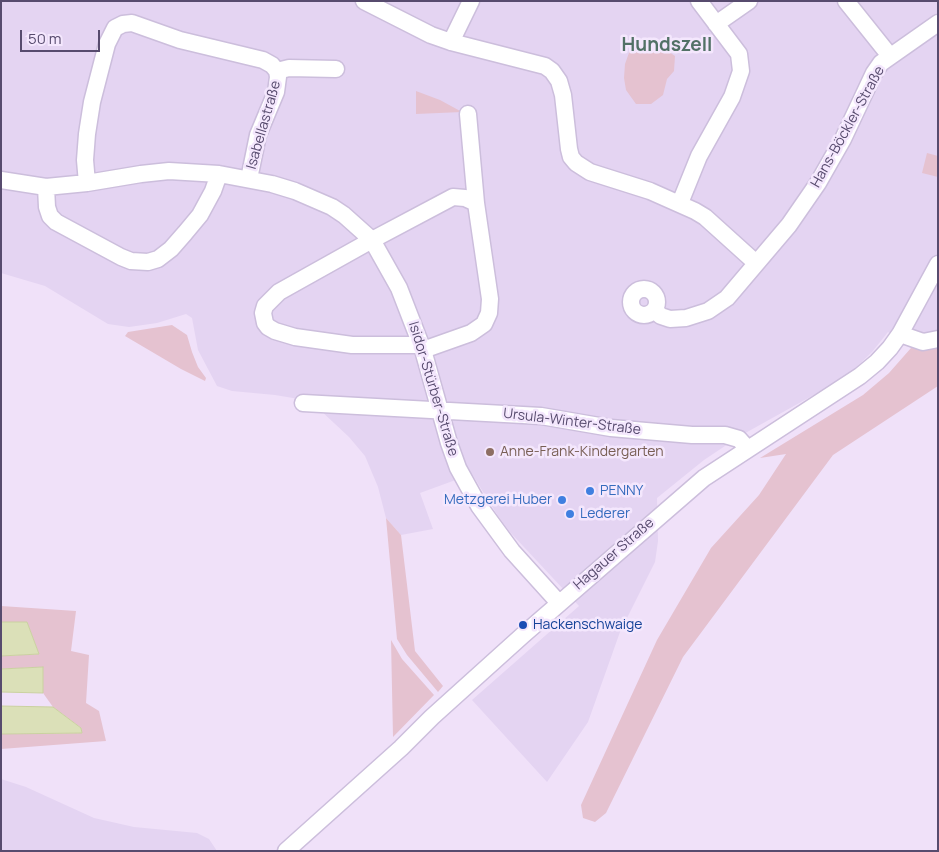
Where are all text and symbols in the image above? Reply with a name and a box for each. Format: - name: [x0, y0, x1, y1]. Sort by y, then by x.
- scale bar: [22, 20, 102, 52]
- text: 50 m: [28, 28, 62, 49]
- district label: Hundszell: [622, 35, 712, 57]
- street label: Hans-Böckler-Straße: [808, 63, 888, 191]
- street label: Isabellastraße: [243, 79, 285, 171]
- street label: Isidor-Stürber-Straße: [405, 320, 461, 458]
- street label: Ursula-Winter-Straße: [502, 405, 642, 439]
- place label: Anne-Frank-Kindergarten: [500, 444, 664, 460]
- marker: Anne-Frank-Kindergarten: [484, 446, 496, 458]
- place label: PENNY: [600, 483, 643, 499]
- marker: PENNY: [584, 485, 596, 497]
- place label: Metzgerei Huber: [444, 492, 552, 508]
- marker: Metzgerei Huber: [556, 494, 568, 506]
- place label: Lederer: [580, 506, 630, 522]
- marker: Lederer: [564, 508, 576, 520]
- street label: Hagauer Straße: [570, 514, 658, 594]
- place label: Hackenschwaige: [533, 617, 642, 633]
- marker: Hackenschwaige: [517, 619, 529, 631]

